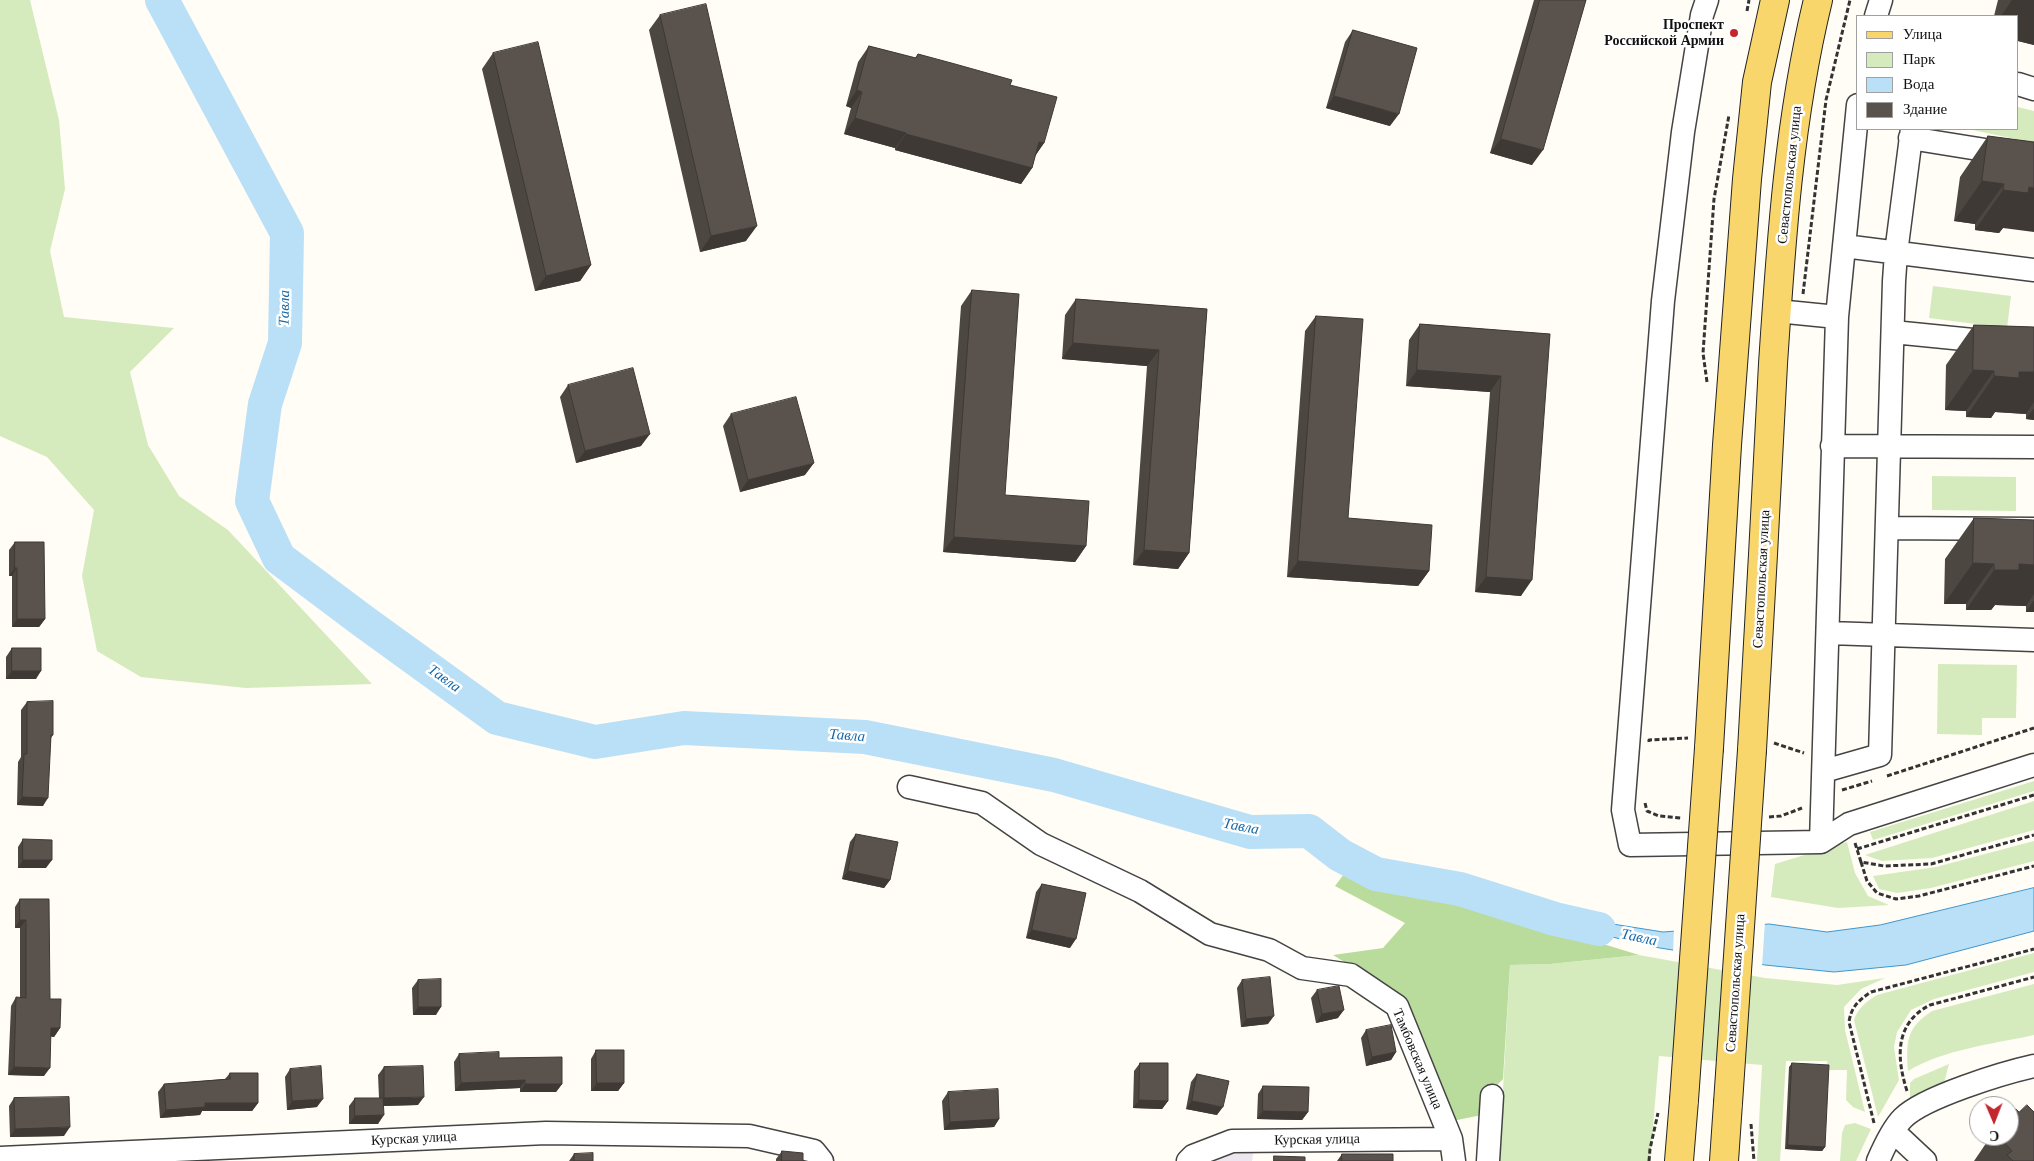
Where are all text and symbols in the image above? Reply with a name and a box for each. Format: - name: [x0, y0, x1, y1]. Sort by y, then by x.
- legend: [1856, 15, 2019, 130]
- place label: Проспект Российской Армии: [1604, 17, 1724, 49]
- text: Улица: [1903, 26, 1942, 42]
- marker: Проспект Российской Армии: [1728, 27, 1740, 39]
- text: Парк: [1903, 51, 1935, 67]
- text: Вода: [1903, 76, 1934, 92]
- text: Здание: [1903, 101, 1947, 117]
- street label: Севастопольская улица: [1774, 105, 1806, 245]
- water label: Тавла: [276, 290, 294, 326]
- street label: Севастопольская улица: [1750, 509, 1774, 649]
- water label: Тавла: [424, 661, 464, 697]
- water label: Тавла: [828, 726, 866, 746]
- water label: Тавла: [1222, 815, 1260, 839]
- street label: Севастопольская улица: [1723, 913, 1749, 1053]
- water label: Тавла: [1620, 925, 1658, 951]
- street label: Тамбовская улица: [1388, 1006, 1446, 1112]
- north arrow: [1969, 1096, 2019, 1146]
- street label: Курская улица: [371, 1128, 457, 1150]
- text: С: [1989, 1128, 1999, 1143]
- street label: Курская улица: [1274, 1131, 1360, 1149]

